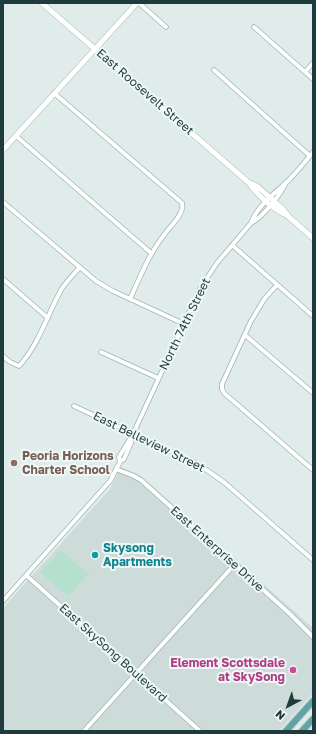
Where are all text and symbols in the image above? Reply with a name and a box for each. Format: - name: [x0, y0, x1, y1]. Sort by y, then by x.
- street label: East Roosevelt Street: [93, 46, 197, 138]
- street label: North 74th Street: [156, 276, 214, 372]
- street label: East Belleview Street: [91, 409, 207, 475]
- place label: Peoria Horizons Charter School: [22, 449, 114, 477]
- marker: Peoria Horizons Charter School: [9, 458, 19, 468]
- street label: East Enterprise Drive: [167, 503, 267, 595]
- place label: Skysong Apartments: [103, 541, 172, 569]
- marker: Skysong Apartments: [90, 550, 100, 560]
- street label: East SkySong Boulevard: [56, 601, 170, 705]
- place label: Element Scottsdale at SkySong: [170, 656, 285, 684]
- marker: Element Scottsdale at SkySong: [288, 665, 298, 675]
- north arrow: [268, 686, 308, 726]
- text: N: [272, 708, 287, 723]

